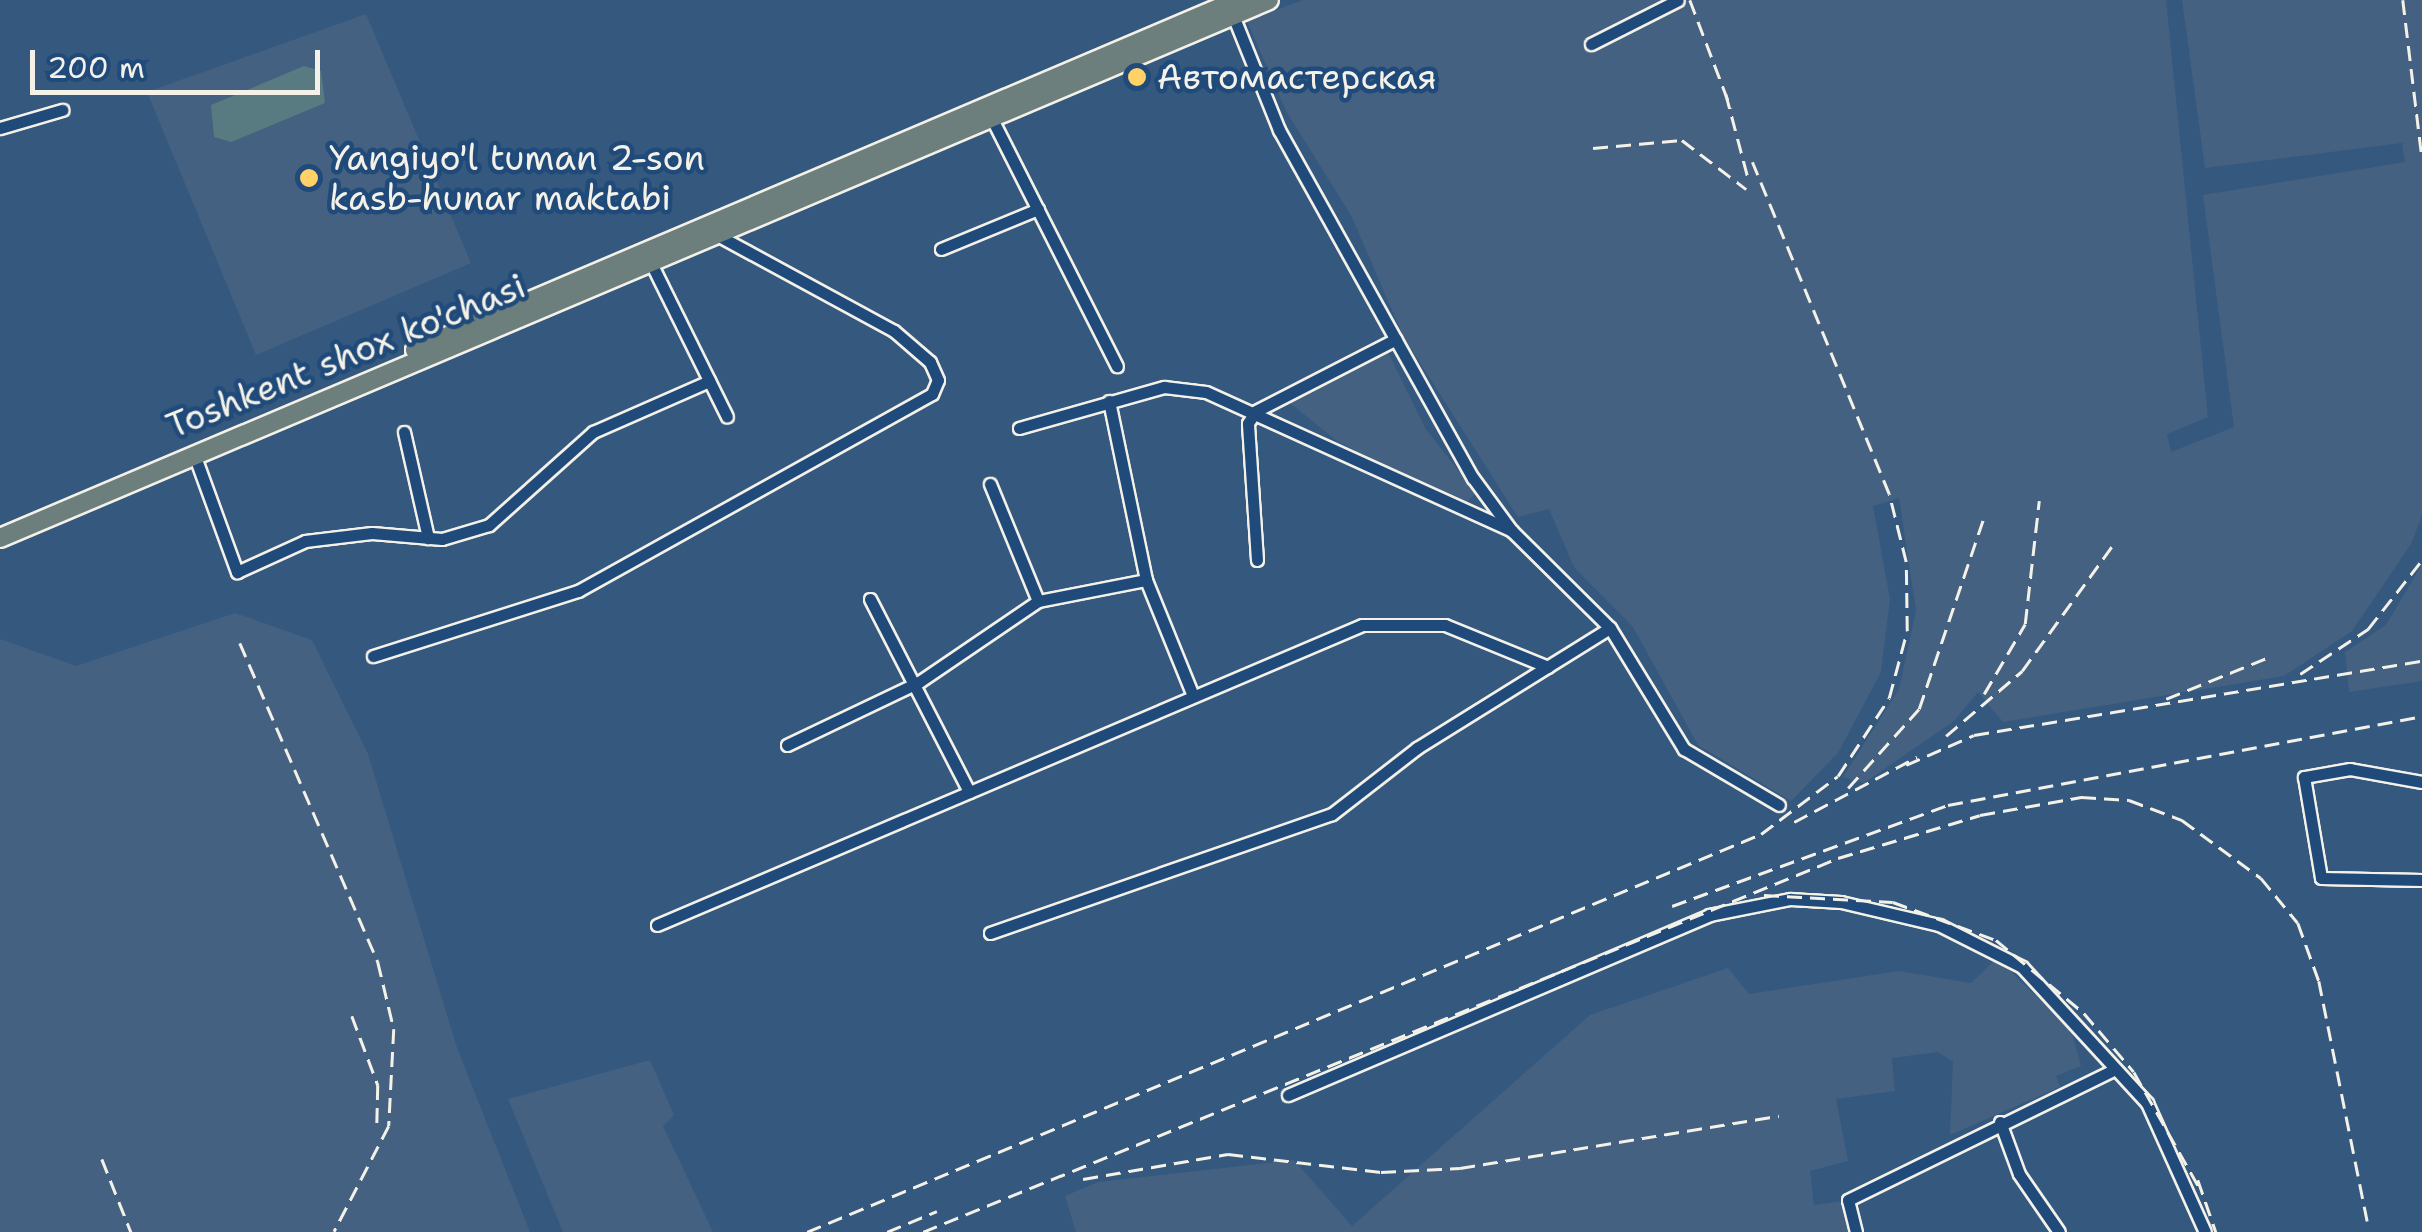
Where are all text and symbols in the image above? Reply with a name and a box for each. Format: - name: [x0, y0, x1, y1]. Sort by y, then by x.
- scale bar: [35, 30, 325, 92]
- text: 200 m: [47, 47, 145, 88]
- place label: Автомастерская: [1157, 56, 1437, 98]
- marker: Автомастерская: [1126, 66, 1148, 88]
- place label: Yangiyo'l tuman 2-son kasb-hunar maktabi: [329, 137, 705, 219]
- marker: Yangiyo'l tuman 2-son kasb-hunar maktabi: [298, 167, 320, 189]
- street label: Toshkent shox ko'chasi: [160, 265, 532, 447]

